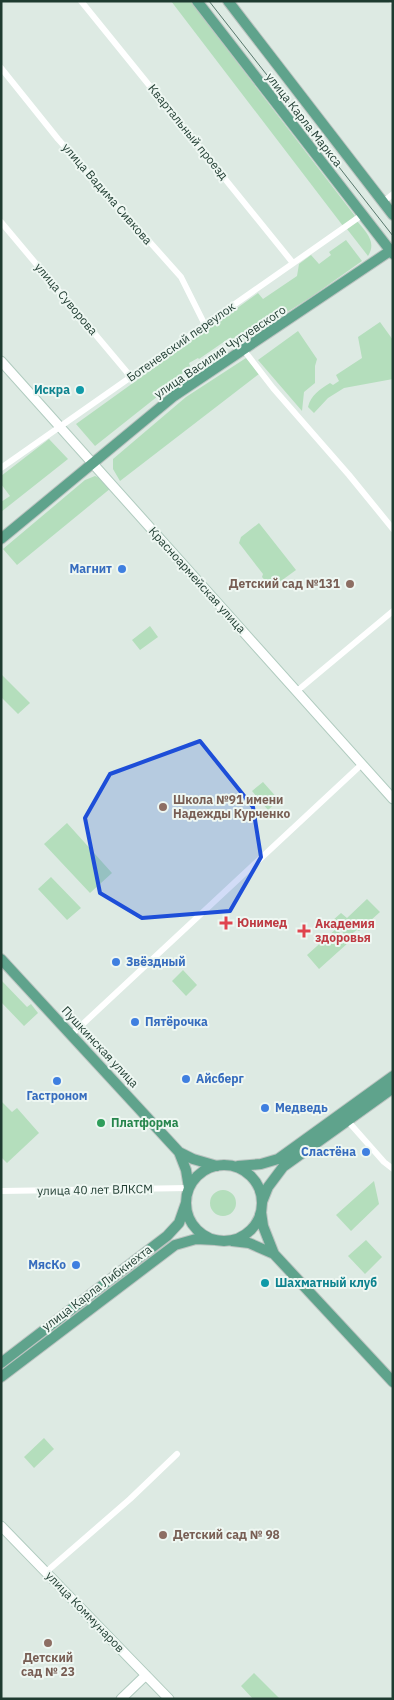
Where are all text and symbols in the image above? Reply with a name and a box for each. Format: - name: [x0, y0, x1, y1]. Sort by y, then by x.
- street label: улица Карла Маркса: [263, 70, 346, 170]
- street label: Квартальный проезд: [145, 81, 232, 183]
- street label: улица Вадима Сивкова: [59, 140, 156, 248]
- street label: улица Суворова: [32, 260, 101, 338]
- street label: Ботеневский переулок: [124, 298, 238, 385]
- street label: улица Василия Чугуевского: [151, 302, 289, 401]
- place label: Искра: [34, 382, 70, 397]
- marker: Искра: [74, 384, 86, 396]
- street label: Красноармейская улица: [146, 523, 249, 636]
- place label: Магнит: [69, 561, 112, 576]
- marker: Магнит: [116, 563, 128, 575]
- place label: Детский сад №131: [229, 576, 340, 591]
- marker: Детский сад №131: [344, 578, 356, 590]
- place label: Школа №91 имени Надежды Курченко: [173, 792, 290, 821]
- marker: Школа №91 имени Надежды Курченко: [157, 801, 169, 813]
- place label: Юнимед: [237, 915, 287, 930]
- marker: Юнимед: [219, 916, 233, 930]
- place label: Академия здоровья: [315, 916, 375, 945]
- marker: Академия здоровья: [297, 924, 311, 938]
- place label: Звёздный: [126, 954, 186, 969]
- marker: Звёздный: [110, 956, 122, 968]
- street label: Пушкинская улица: [59, 1003, 142, 1091]
- place label: Пятёрочка: [145, 1014, 208, 1029]
- marker: Пятёрочка: [129, 1016, 141, 1028]
- place label: Айсберг: [196, 1071, 245, 1086]
- marker: Айсберг: [180, 1073, 192, 1085]
- marker: Гастроном: [51, 1075, 63, 1087]
- place label: Гастроном: [26, 1088, 88, 1103]
- place label: Медведь: [275, 1100, 328, 1115]
- marker: Медведь: [259, 1102, 271, 1114]
- place label: Платформа: [111, 1115, 179, 1130]
- marker: Платформа: [95, 1117, 107, 1129]
- place label: Сластёна: [301, 1144, 356, 1159]
- marker: Сластёна: [360, 1146, 372, 1158]
- street label: улица 40 лет ВЛКСМ: [37, 1181, 153, 1198]
- street label: улица Карла Либкнехта: [39, 1241, 155, 1334]
- place label: МясКо: [28, 1257, 66, 1272]
- marker: МясКо: [70, 1259, 82, 1271]
- place label: Шахматный клуб: [275, 1275, 377, 1290]
- marker: Шахматный клуб: [259, 1277, 271, 1289]
- place label: Детский сад № 98: [173, 1527, 280, 1542]
- marker: Детский сад № 98: [157, 1529, 169, 1541]
- street label: улица Коммунаров: [43, 1568, 128, 1655]
- marker: Детский сад № 23: [42, 1637, 54, 1649]
- place label: Детский сад № 23: [21, 1650, 75, 1679]

